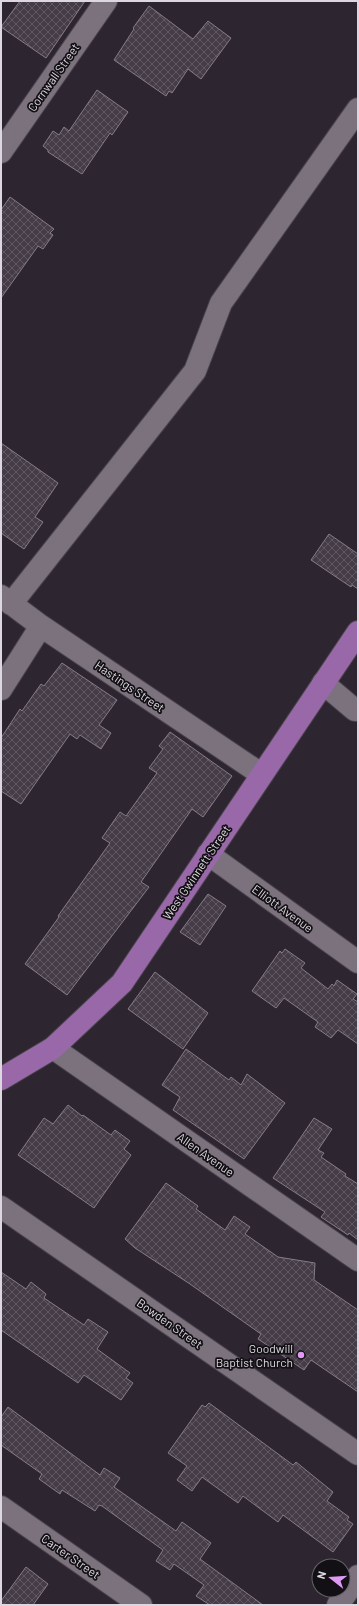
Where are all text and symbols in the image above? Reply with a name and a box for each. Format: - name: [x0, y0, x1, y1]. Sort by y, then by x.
- street label: Cornwall Street: [24, 40, 82, 114]
- street label: Hastings Street: [93, 658, 167, 714]
- street label: West Gwinnett Street: [159, 822, 233, 922]
- street label: Elliott Avenue: [250, 881, 316, 935]
- street label: Allen Avenue: [175, 1129, 237, 1179]
- street label: Bowden Street: [135, 1295, 205, 1351]
- place label: Goodwill Baptist Church: [216, 1341, 293, 1369]
- marker: Goodwill Baptist Church: [296, 1350, 306, 1360]
- street label: Carter Street: [39, 1531, 103, 1581]
- north arrow: [311, 1558, 351, 1598]
- text: N: [314, 1570, 328, 1580]

